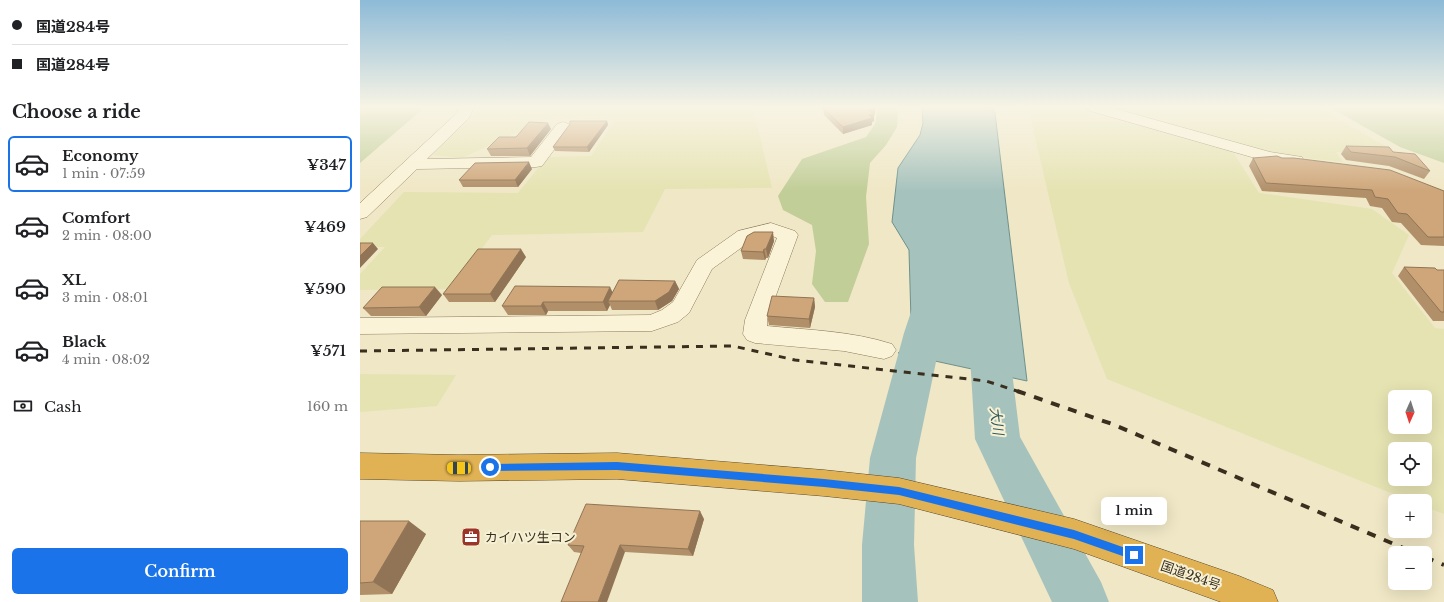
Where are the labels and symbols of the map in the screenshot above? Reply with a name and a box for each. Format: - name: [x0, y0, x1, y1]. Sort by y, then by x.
- north arrow: [1388, 390, 1432, 434]
- water label: 大川: [986, 406, 1008, 438]
- route start: [481, 458, 499, 476]
- car: [447, 462, 471, 474]
- callout: 1 min: [1101, 497, 1167, 525]
- office icon: カイハツ生コン: [460, 526, 482, 548]
- place label: カイハツ生コン: [485, 529, 576, 546]
- route end: [1125, 546, 1143, 564]
- street label: 国道284号: [1159, 557, 1223, 594]

